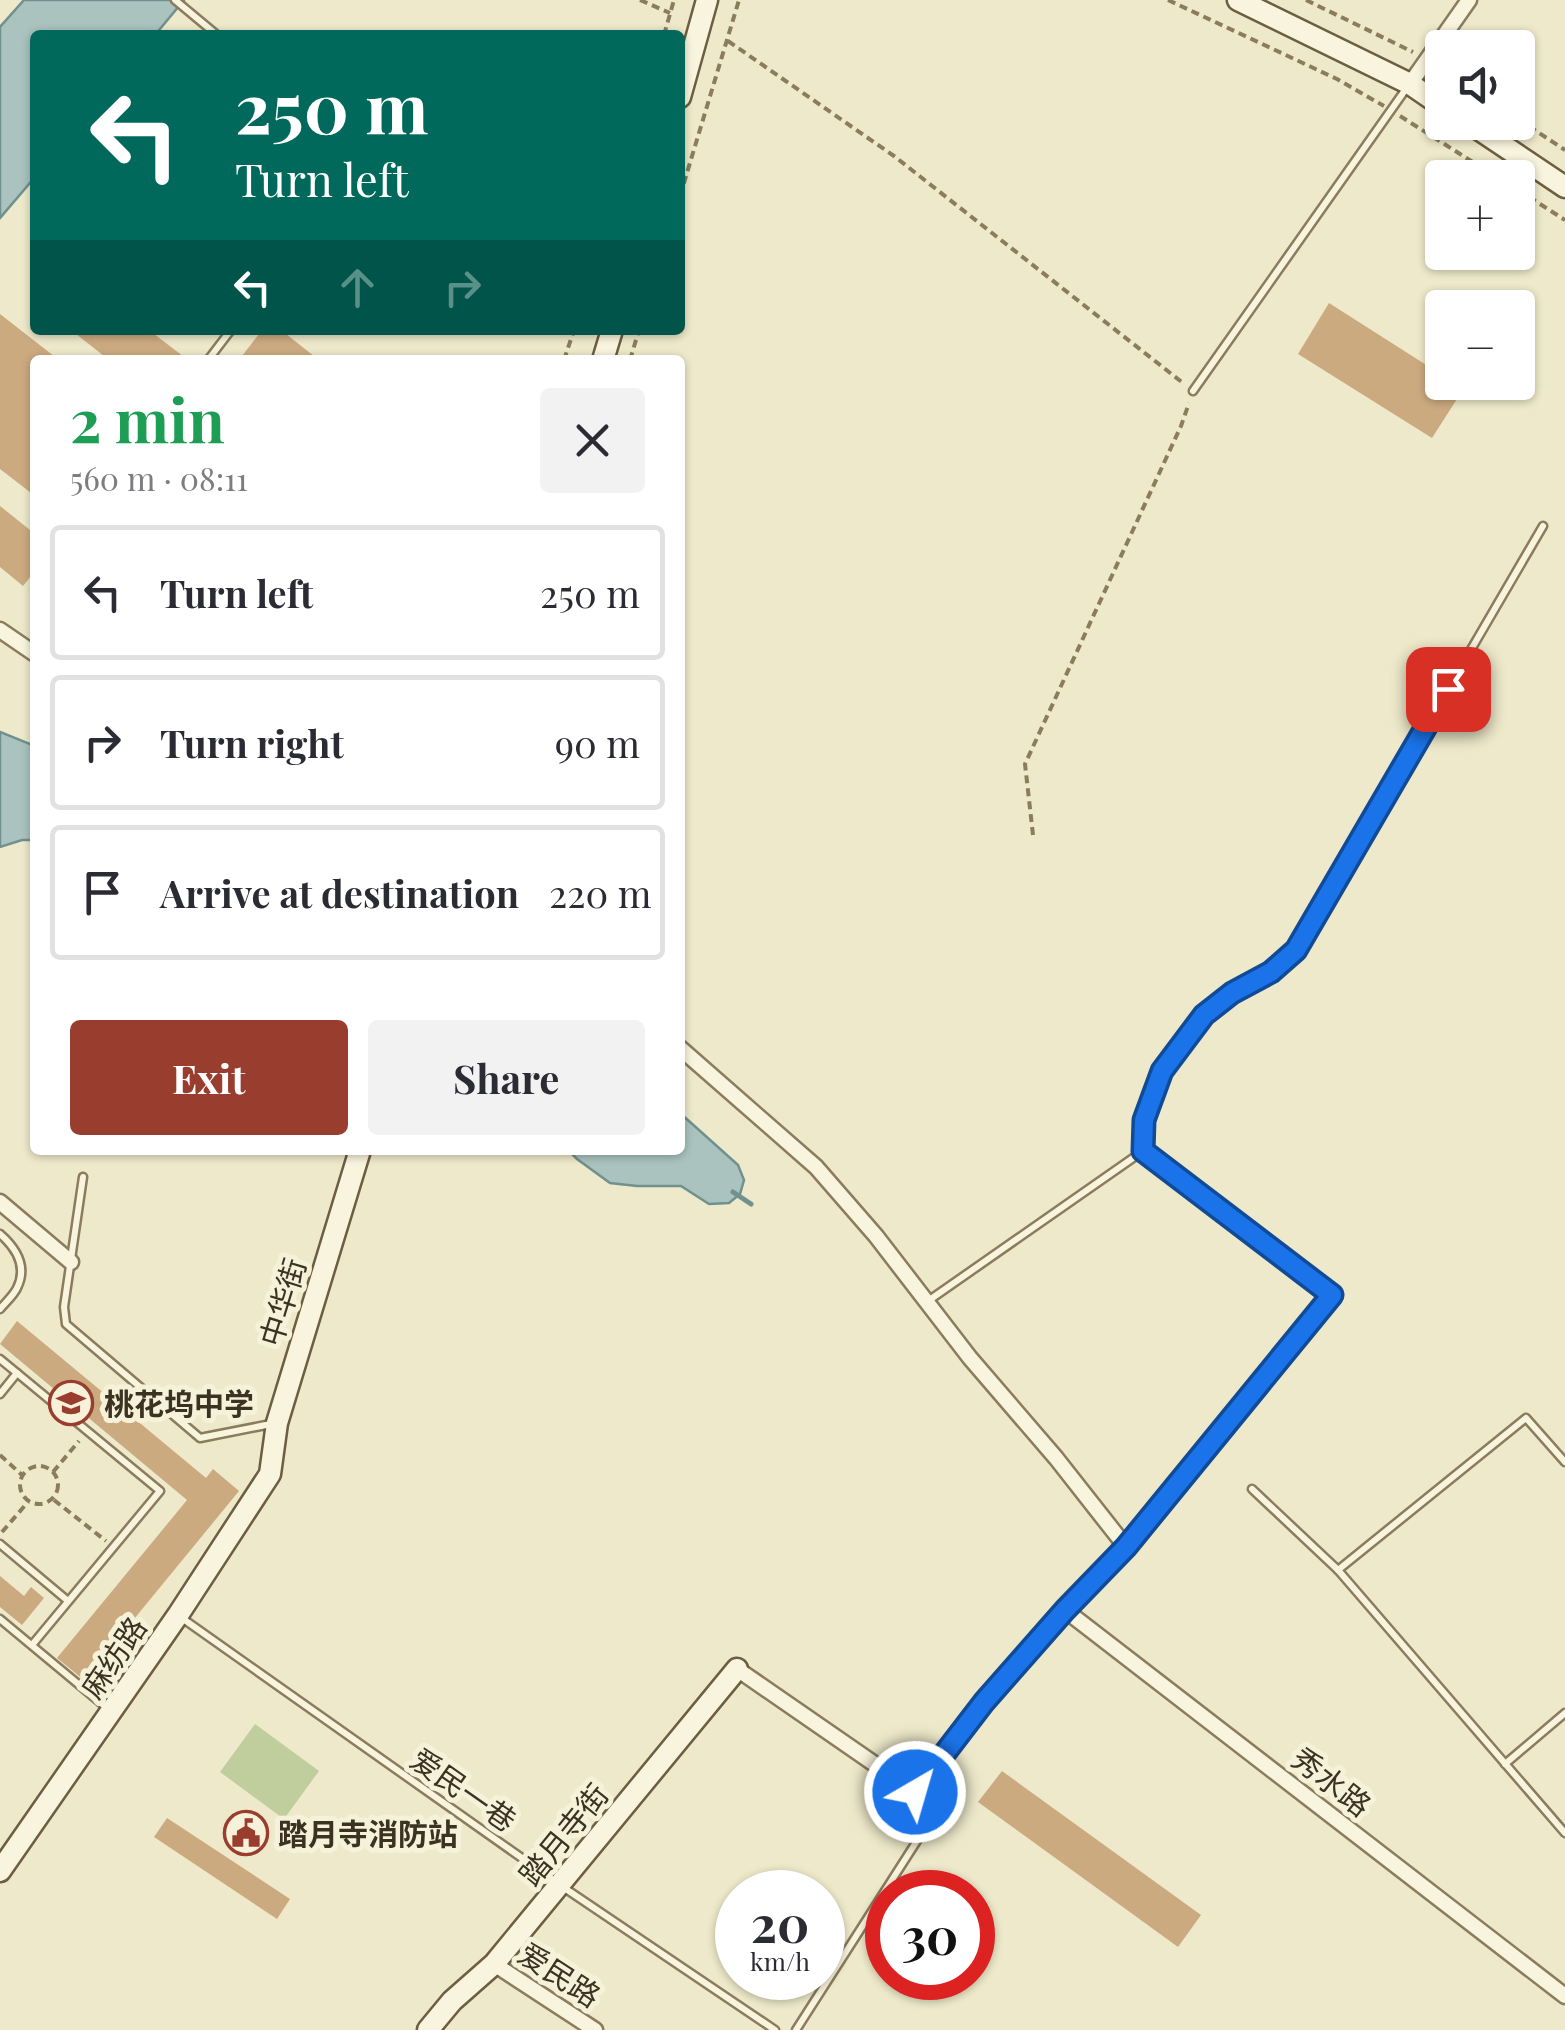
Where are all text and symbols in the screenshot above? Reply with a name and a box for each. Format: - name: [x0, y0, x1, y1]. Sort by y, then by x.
- map controls: [1425, 30, 1535, 400]
- button: sound: [1425, 30, 1535, 140]
- text: 250 m: [235, 58, 429, 152]
- icon: left: [70, 70, 200, 200]
- text: Turn left: [235, 148, 409, 208]
- button: +: [1425, 160, 1535, 270]
- icon: left: [225, 260, 280, 315]
- icon: ahead: [330, 260, 385, 315]
- icon: right: [435, 260, 490, 315]
- button: −: [1425, 290, 1535, 400]
- text: 2 min: [70, 378, 225, 458]
- button: close: [540, 388, 645, 493]
- text: 560 m · 08:11: [70, 456, 248, 499]
- icon: left: [75, 565, 130, 620]
- text: Turn left: [160, 567, 313, 618]
- text: 250 m: [540, 567, 640, 618]
- pin: [1406, 647, 1491, 732]
- icon: arrive: [1421, 662, 1476, 717]
- icon: right: [75, 715, 130, 770]
- text: Turn right: [160, 717, 344, 768]
- text: 90 m: [555, 717, 640, 768]
- icon: arrive: [75, 865, 130, 920]
- text: Arrive at destination: [160, 867, 519, 918]
- text: 220 m: [549, 867, 651, 918]
- button: Exit: [70, 1020, 348, 1135]
- button: Share: [368, 1020, 645, 1135]
- street label: 中华街: [250, 1253, 314, 1351]
- school or university icon: 桃花坞中学: [48, 1380, 94, 1426]
- place label: 桃花坞中学: [104, 1383, 254, 1423]
- street label: 麻纺路: [71, 1609, 155, 1705]
- street label: 爱民一巷: [403, 1738, 525, 1840]
- street label: 秀水路: [1284, 1738, 1380, 1824]
- position arrow: [863, 1740, 967, 1844]
- street label: 踏月寺街: [510, 1775, 616, 1893]
- public building icon: 踏月寺消防站: [223, 1810, 269, 1856]
- place label: 踏月寺消防站: [278, 1813, 458, 1853]
- speed limit sign: 30: [865, 1870, 995, 2000]
- text: 20: [751, 1889, 809, 1956]
- street label: 爱民路: [511, 1933, 609, 2015]
- text: km/h: [750, 1944, 810, 1977]

